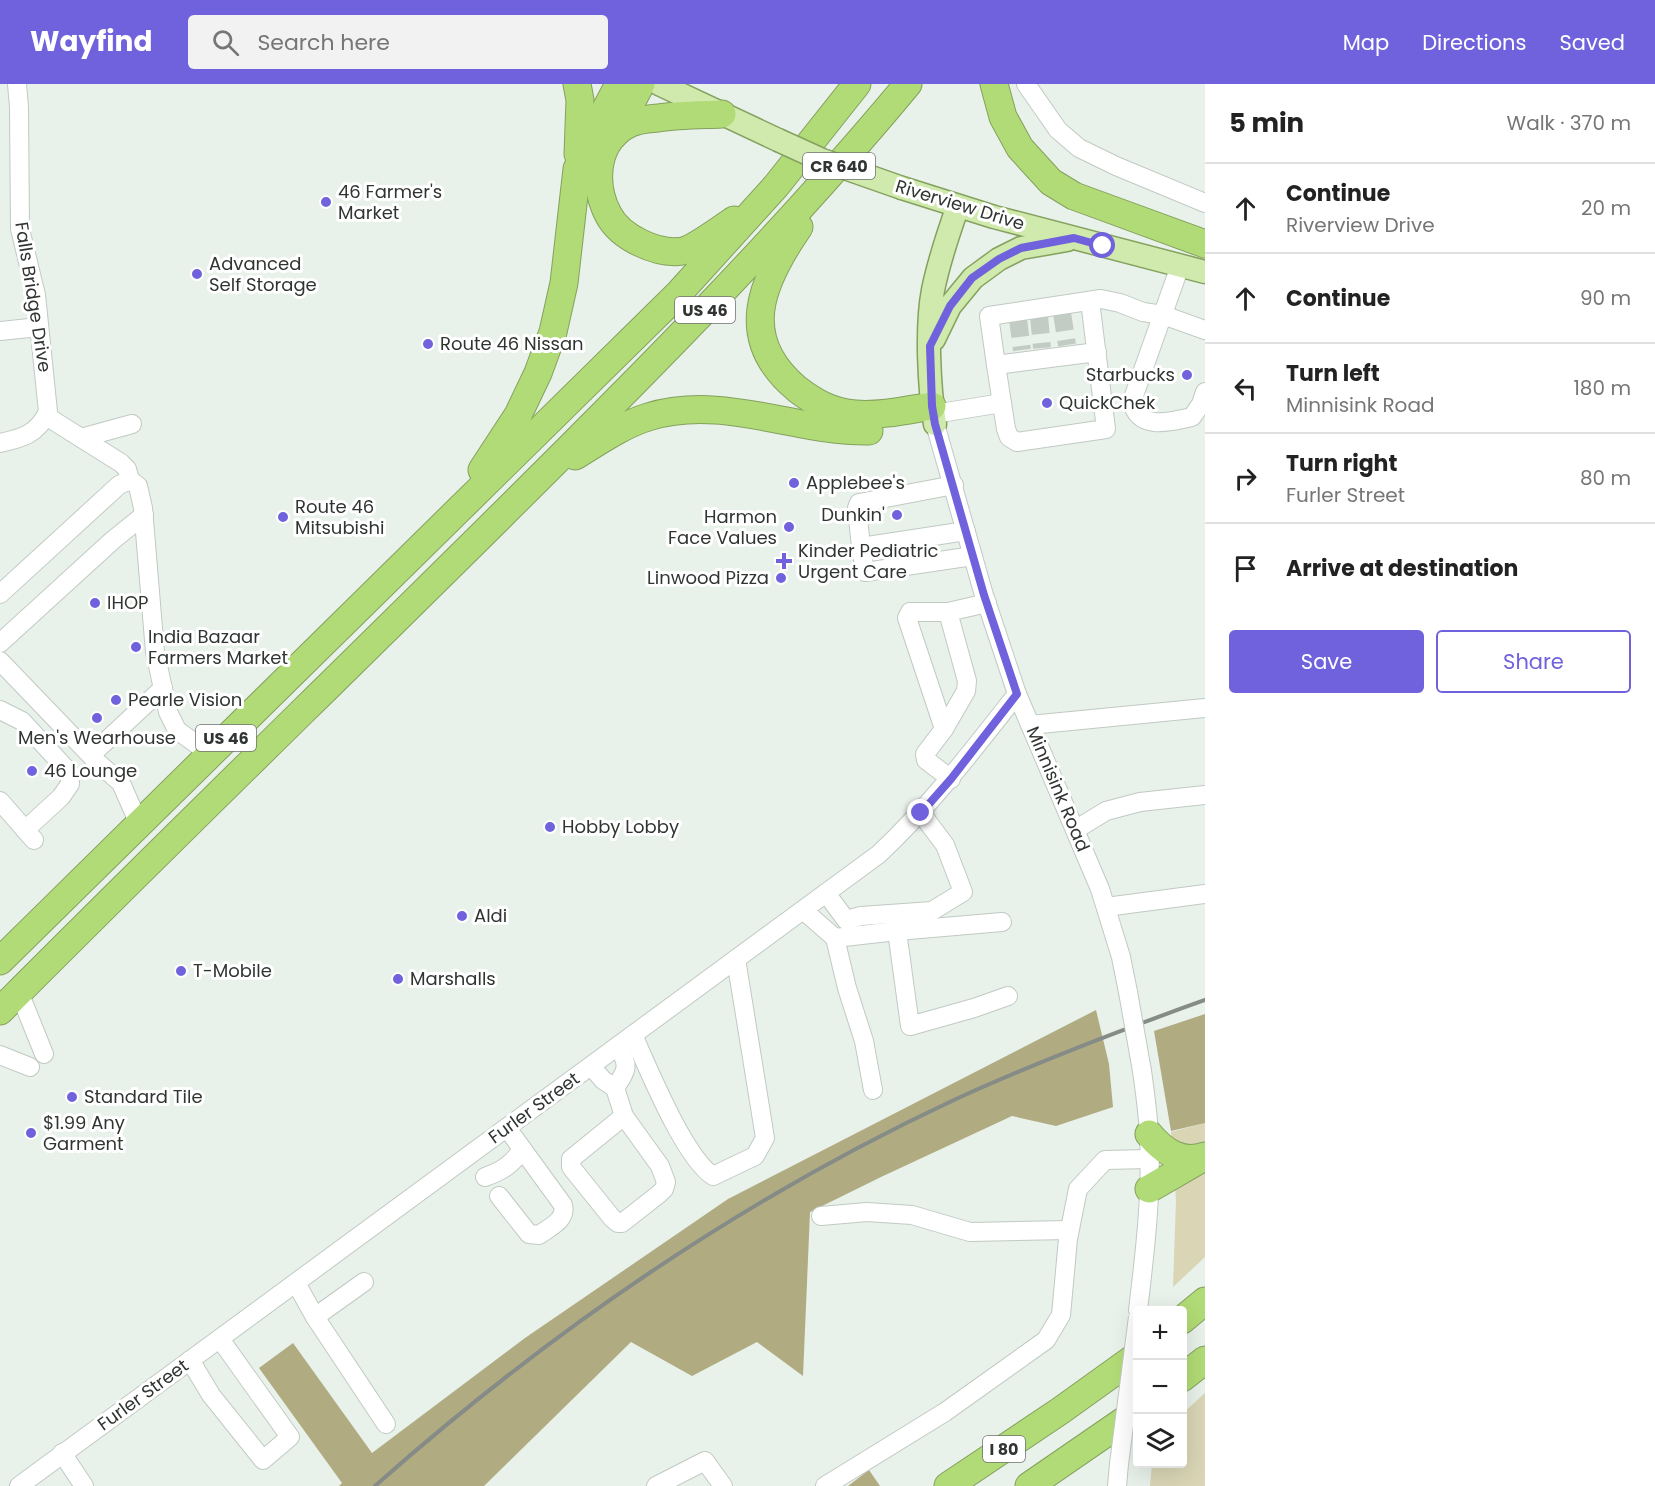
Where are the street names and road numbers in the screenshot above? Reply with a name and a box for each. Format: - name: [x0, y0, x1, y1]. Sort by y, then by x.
- road number: CR 640: [803, 153, 875, 179]
- street label: Riverview Drive: [893, 173, 1028, 236]
- street label: Falls Bridge Drive: [9, 220, 58, 374]
- road number: US 46: [675, 297, 735, 323]
- street label: Minnisink Road: [1021, 722, 1096, 855]
- road number: US 46: [196, 725, 256, 751]
- street label: Furler Street: [483, 1066, 584, 1149]
- street label: Furler Street: [92, 1353, 193, 1436]
- road number: I 80: [983, 1436, 1025, 1462]

